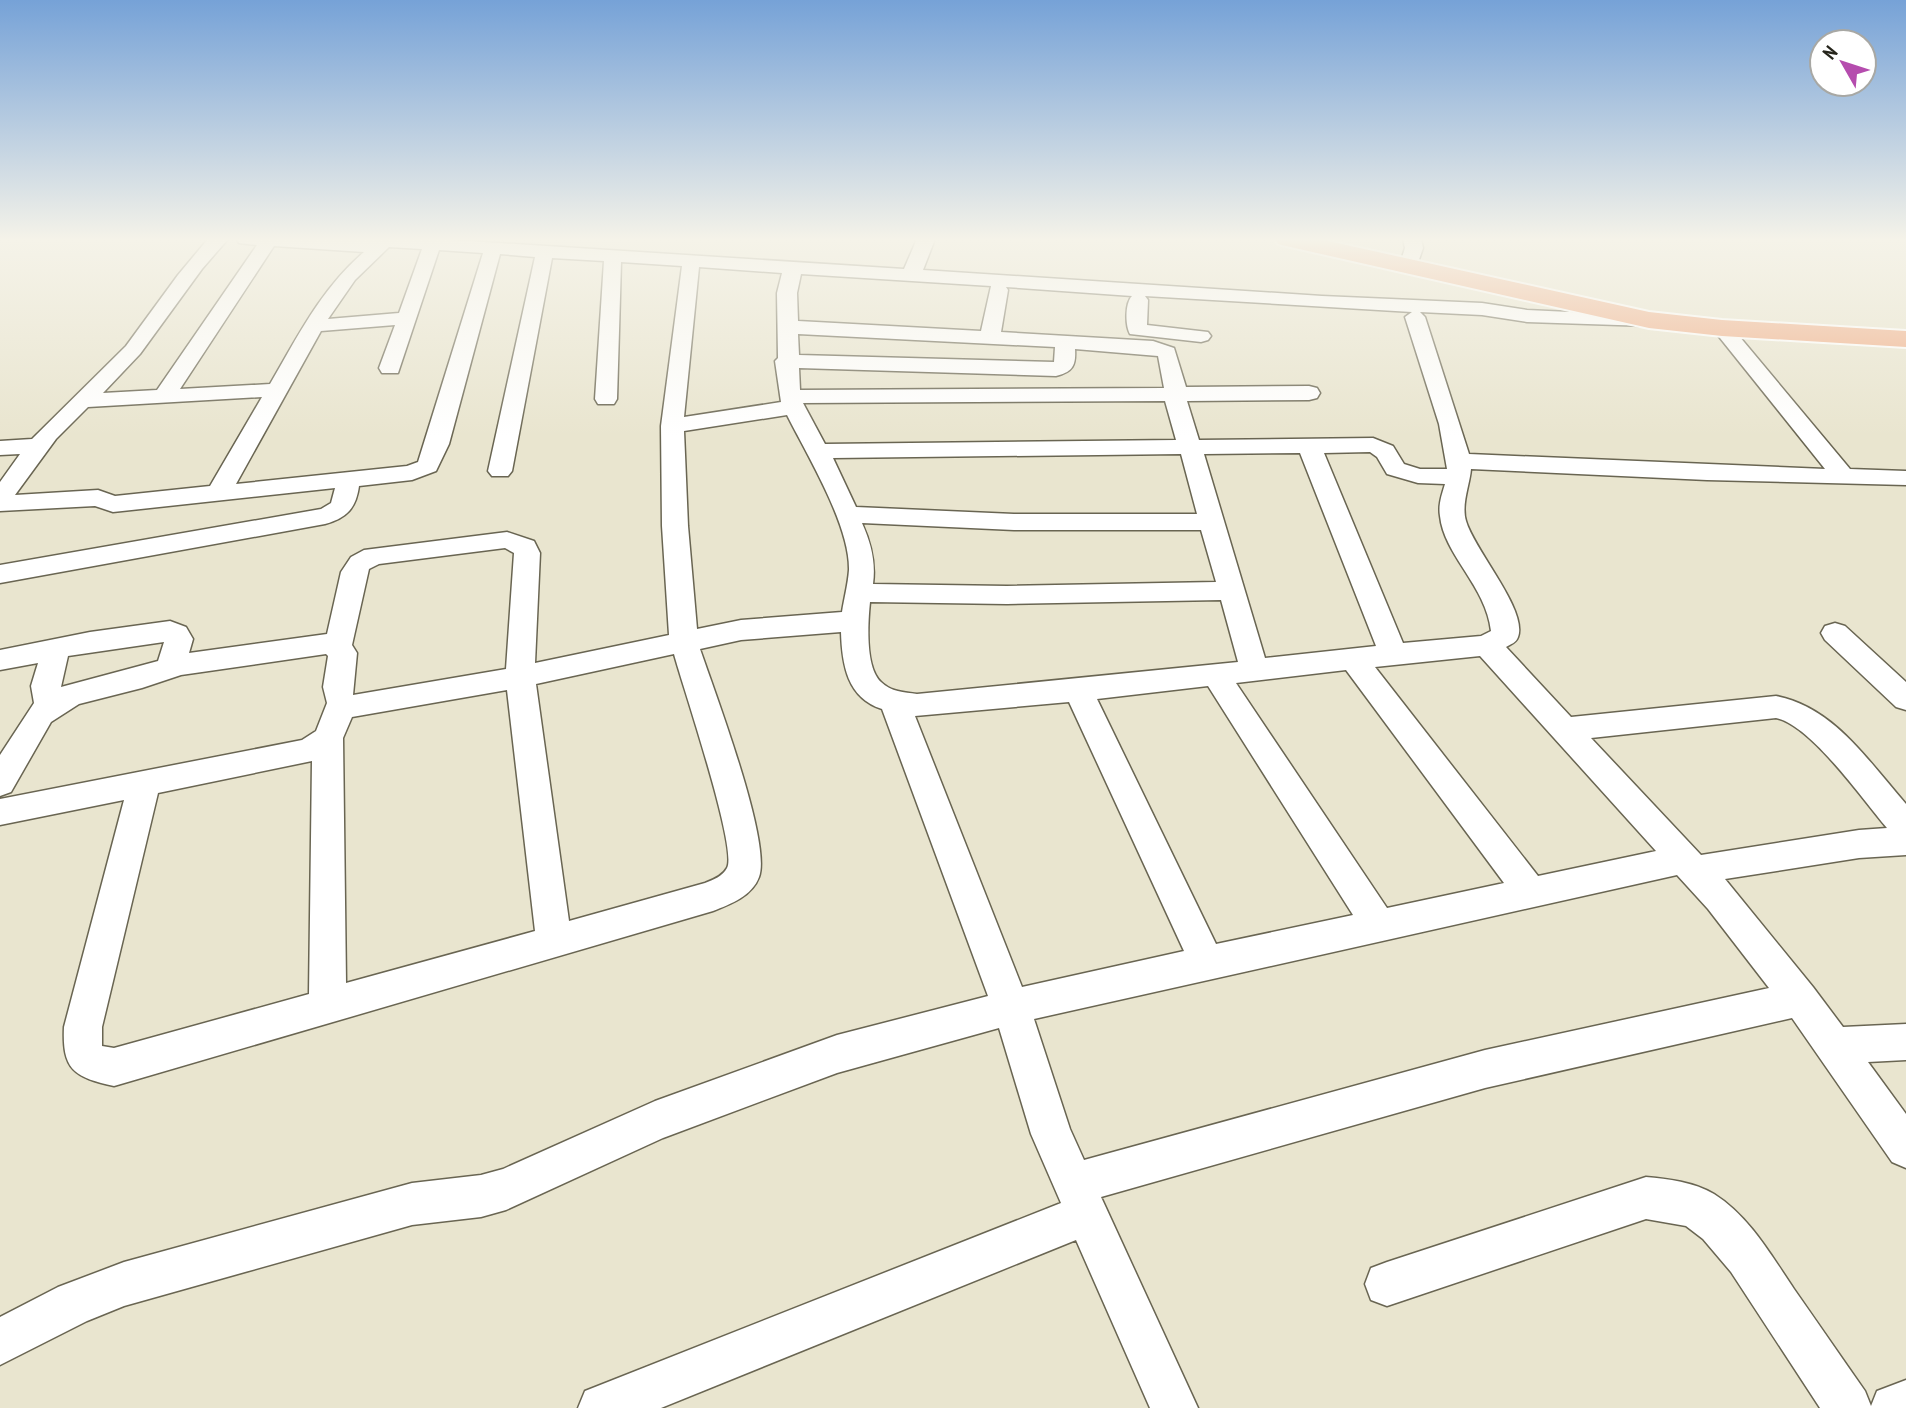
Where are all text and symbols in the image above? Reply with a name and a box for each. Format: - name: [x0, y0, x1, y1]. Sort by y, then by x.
- north arrow: [1808, 28, 1878, 98]
- text: N: [1817, 41, 1842, 64]

